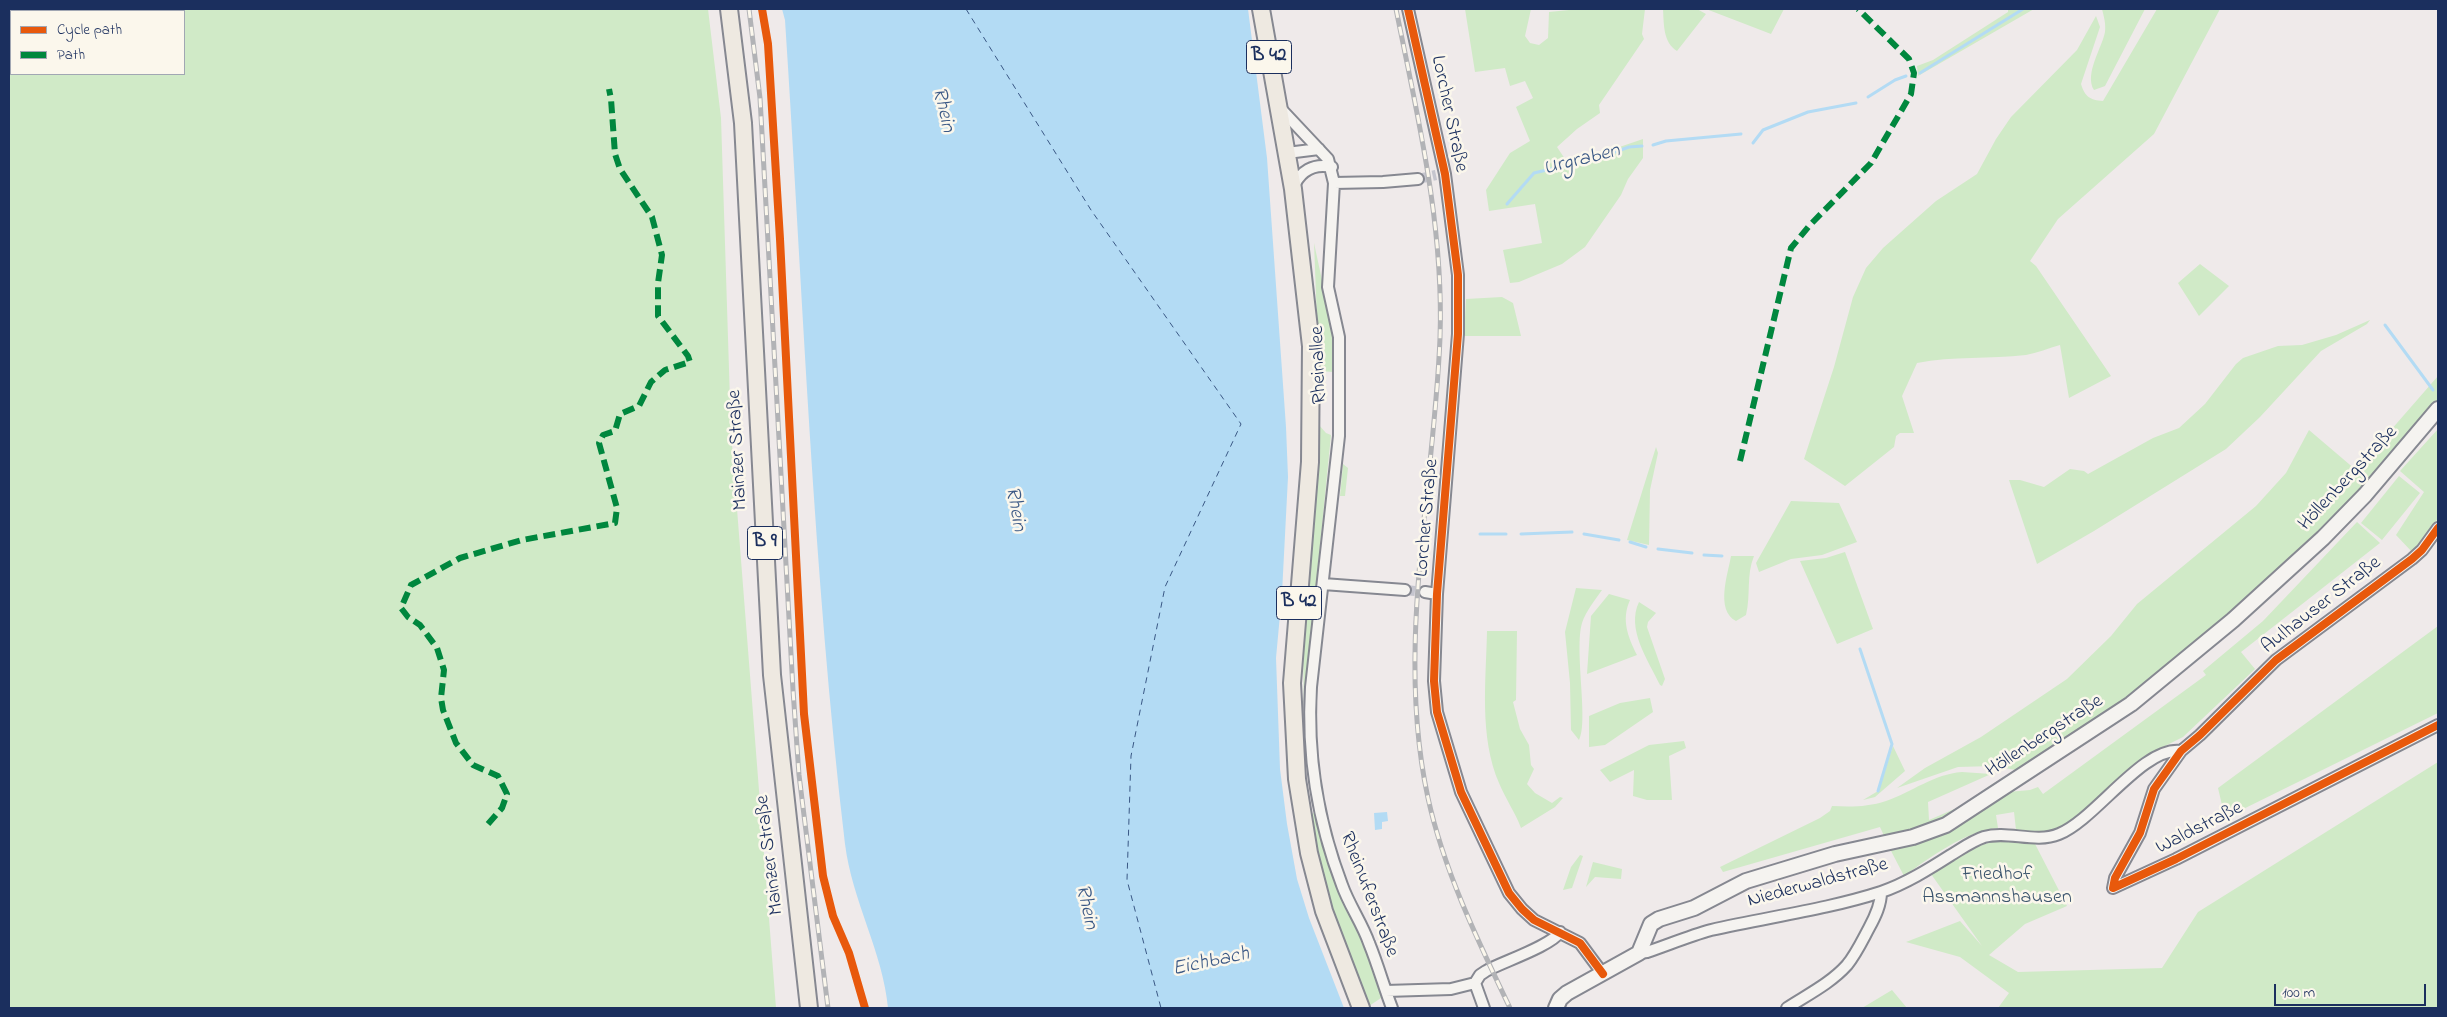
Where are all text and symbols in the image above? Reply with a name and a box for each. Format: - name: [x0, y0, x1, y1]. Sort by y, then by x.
- legend: [10, 10, 185, 75]
- text: Cycle path: [57, 19, 122, 41]
- road number: B 42: [1246, 41, 1292, 74]
- text: Path: [57, 44, 85, 66]
- street label: Lorcher Straße: [1424, 54, 1472, 174]
- water label: Rhein: [925, 85, 959, 135]
- water label: Urgraben: [1541, 139, 1623, 183]
- street label: Rheinallee: [1307, 325, 1333, 405]
- street label: Mainzer Straße: [724, 389, 754, 511]
- street label: Höllenbergstraße: [2294, 421, 2404, 537]
- street label: Lorcher Straße: [1411, 458, 1445, 578]
- water label: Rhein: [998, 485, 1030, 533]
- road number: B 9: [748, 526, 782, 560]
- street label: Aulhauser Straße: [2257, 552, 2387, 660]
- road number: B 42: [1276, 586, 1322, 620]
- street label: Höllenbergstraße: [1982, 690, 2108, 784]
- street label: Mainzer Straße: [752, 794, 790, 916]
- street label: Waldstraße: [2153, 797, 2247, 861]
- street label: Rheinuferstraße: [1333, 829, 1403, 961]
- street label: Niederwaldstraße: [1745, 854, 1891, 914]
- park label: Friedhof Assmannshausen: [1922, 864, 2072, 911]
- water label: Rhein: [1068, 882, 1102, 932]
- water label: Eichbach: [1170, 943, 1252, 983]
- scale bar: [2277, 974, 2430, 1006]
- text: 100 m: [2282, 982, 2315, 1004]

